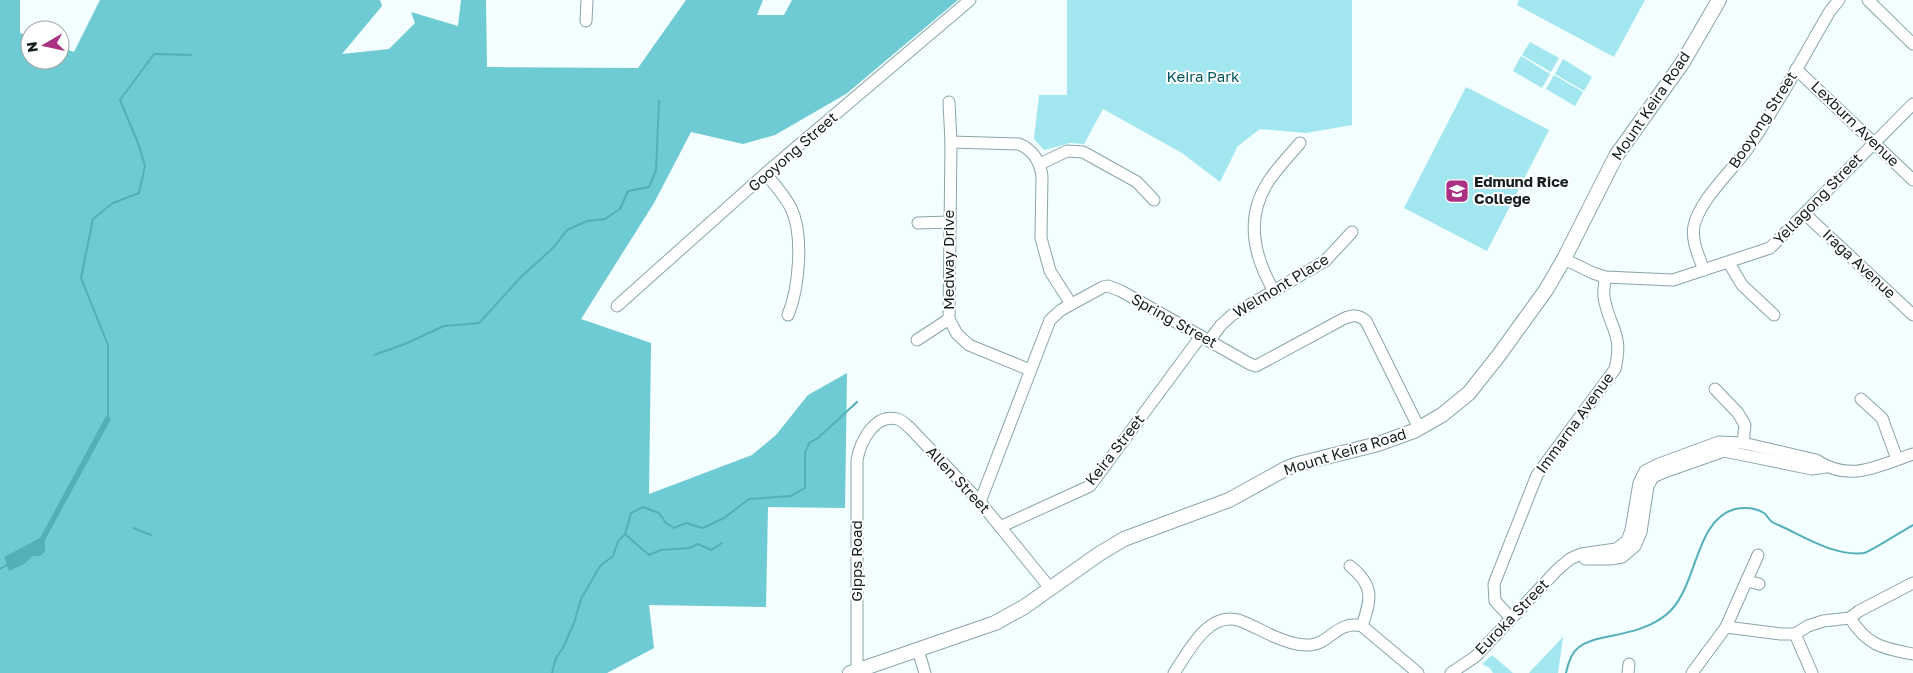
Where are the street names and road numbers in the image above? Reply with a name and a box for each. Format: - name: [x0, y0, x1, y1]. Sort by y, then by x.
- street label: Mount Keira Road: [1607, 48, 1693, 163]
- street label: Booyong Street: [1724, 68, 1800, 171]
- street label: Lexburn Avenue: [1808, 77, 1904, 170]
- street label: Gooyong Street: [744, 108, 841, 195]
- street label: Yellagong Street: [1769, 149, 1865, 248]
- street label: Medway Drive: [939, 210, 957, 310]
- street label: Iraga Avenue: [1819, 225, 1900, 302]
- street label: Welmont Place: [1229, 249, 1332, 321]
- street label: Spring Street: [1128, 289, 1221, 351]
- street label: Immarna Avenue: [1532, 368, 1617, 476]
- street label: Keira Street: [1081, 410, 1148, 488]
- street label: Mount Keira Road: [1281, 424, 1408, 478]
- street label: Allen Street: [923, 442, 994, 517]
- street label: Gipps Road: [847, 520, 865, 602]
- street label: Euroka Street: [1471, 575, 1552, 658]

